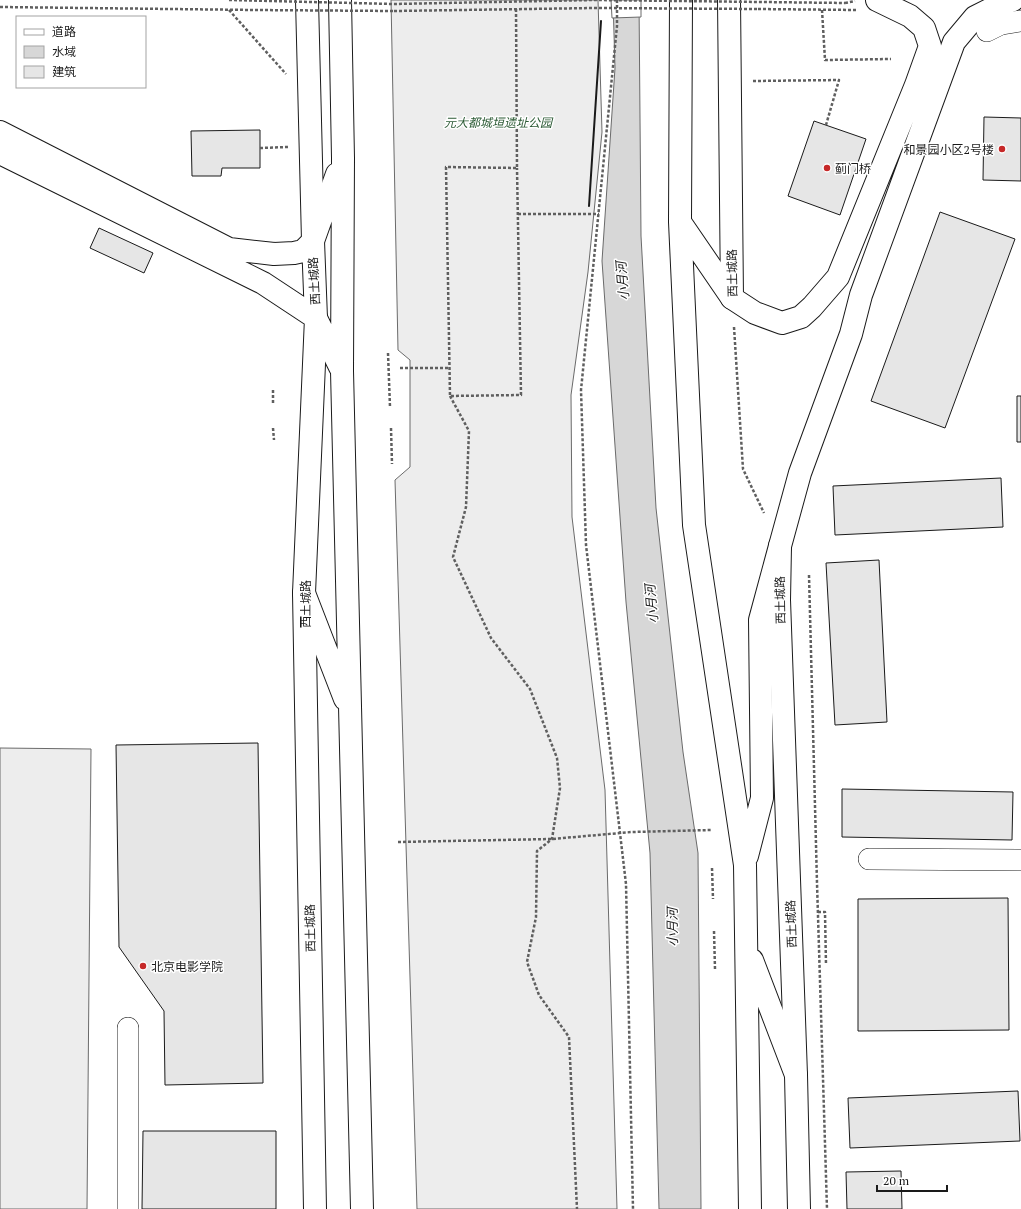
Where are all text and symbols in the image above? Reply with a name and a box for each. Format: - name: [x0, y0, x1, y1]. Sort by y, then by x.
- legend: [16, 16, 146, 88]
- text: 道路: [52, 24, 76, 39]
- text: 水域: [52, 44, 76, 59]
- text: 建筑: [52, 64, 76, 79]
- park label: 元大都城垣遗址公园: [444, 115, 554, 130]
- place label: 和景园小区2号楼: [904, 142, 994, 157]
- marker: 和景园小区2号楼: [997, 144, 1007, 154]
- place label: 蓟门桥: [835, 161, 871, 176]
- marker: 蓟门桥: [822, 163, 832, 173]
- street label: 西土城路: [724, 249, 740, 297]
- street label: 西土城路: [305, 257, 323, 305]
- water label: 小月河: [611, 258, 633, 301]
- street label: 西土城路: [772, 576, 788, 624]
- street label: 西土城路: [298, 580, 313, 628]
- water label: 小月河: [640, 581, 662, 624]
- street label: 西土城路: [783, 900, 799, 948]
- street label: 西土城路: [302, 904, 318, 952]
- water label: 小月河: [663, 904, 681, 947]
- place label: 北京电影学院: [151, 959, 223, 974]
- marker: 北京电影学院: [138, 961, 148, 971]
- scale bar: [877, 1167, 947, 1193]
- text: 20 m: [883, 1173, 910, 1188]

